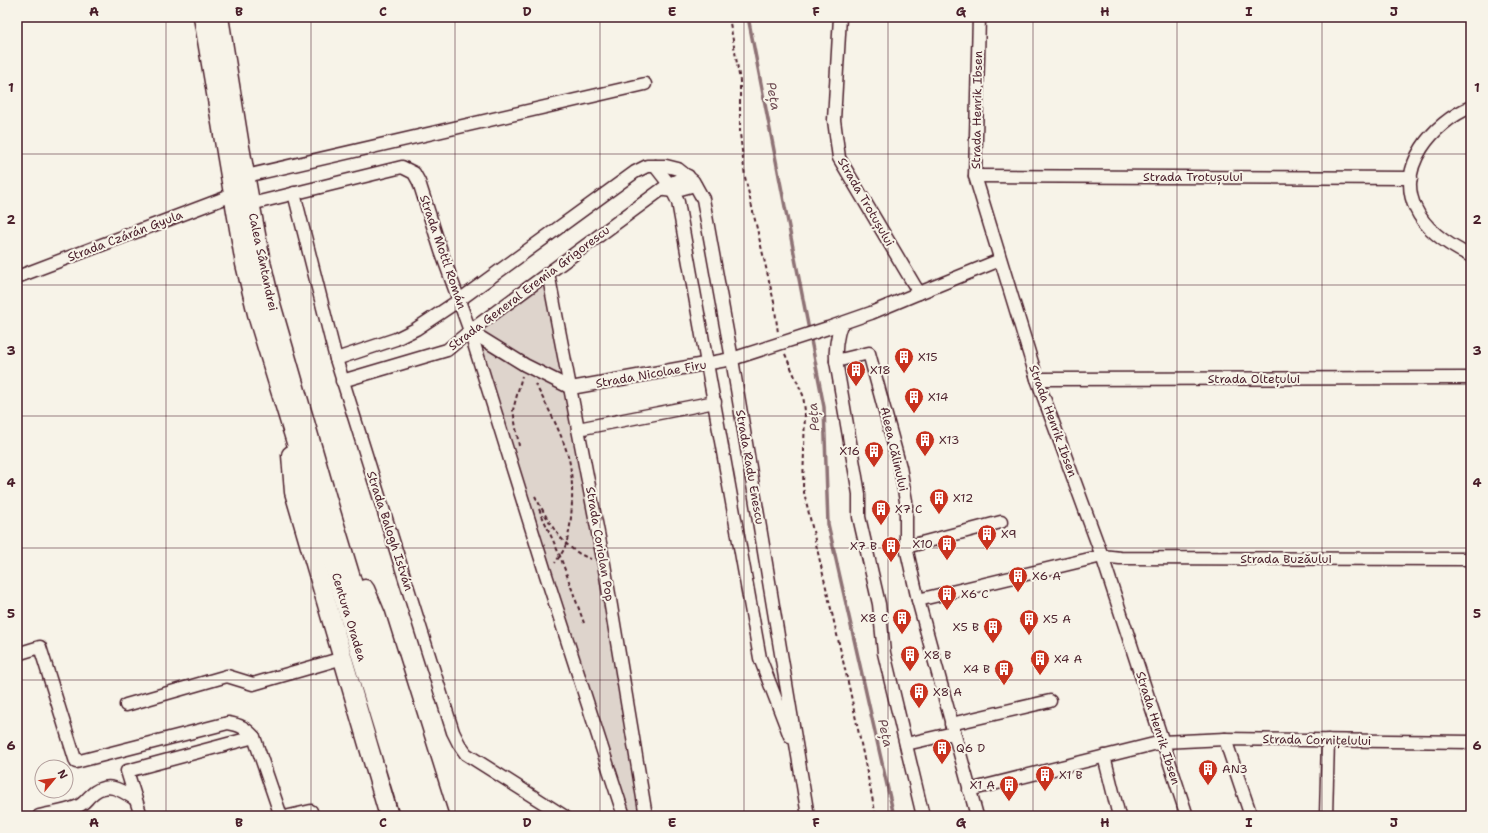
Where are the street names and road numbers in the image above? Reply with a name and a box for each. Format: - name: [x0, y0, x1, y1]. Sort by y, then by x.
- street label: Strada Henrik Ibsen: [968, 51, 986, 169]
- street label: Strada Trotușului: [834, 155, 898, 249]
- street label: Strada Trotușului: [1143, 169, 1243, 185]
- street label: Strada Mottl Román: [416, 193, 470, 311]
- street label: Strada Czárán Gyula: [65, 206, 185, 265]
- street label: Calea Sântandrei: [245, 211, 281, 313]
- street label: Strada General Eremia Grigorescu: [445, 222, 613, 354]
- street label: Strada Nicolae Firu: [594, 356, 708, 392]
- street label: Strada Henrik Ibsen: [1025, 363, 1081, 479]
- street label: Strada Oltețului: [1208, 371, 1300, 387]
- street label: Aleea Călinului: [876, 405, 912, 493]
- street label: Strada Radu Enescu: [732, 408, 768, 526]
- street label: Strada Balogh István: [363, 469, 417, 593]
- street label: Strada Coriolan Pop: [582, 485, 618, 603]
- street label: Strada Buzăului: [1240, 551, 1332, 567]
- street label: Centura Oradea: [328, 571, 370, 664]
- street label: Strada Henrik Ibsen: [1132, 669, 1184, 787]
- street label: Strada Cornițelului: [1263, 731, 1371, 749]

